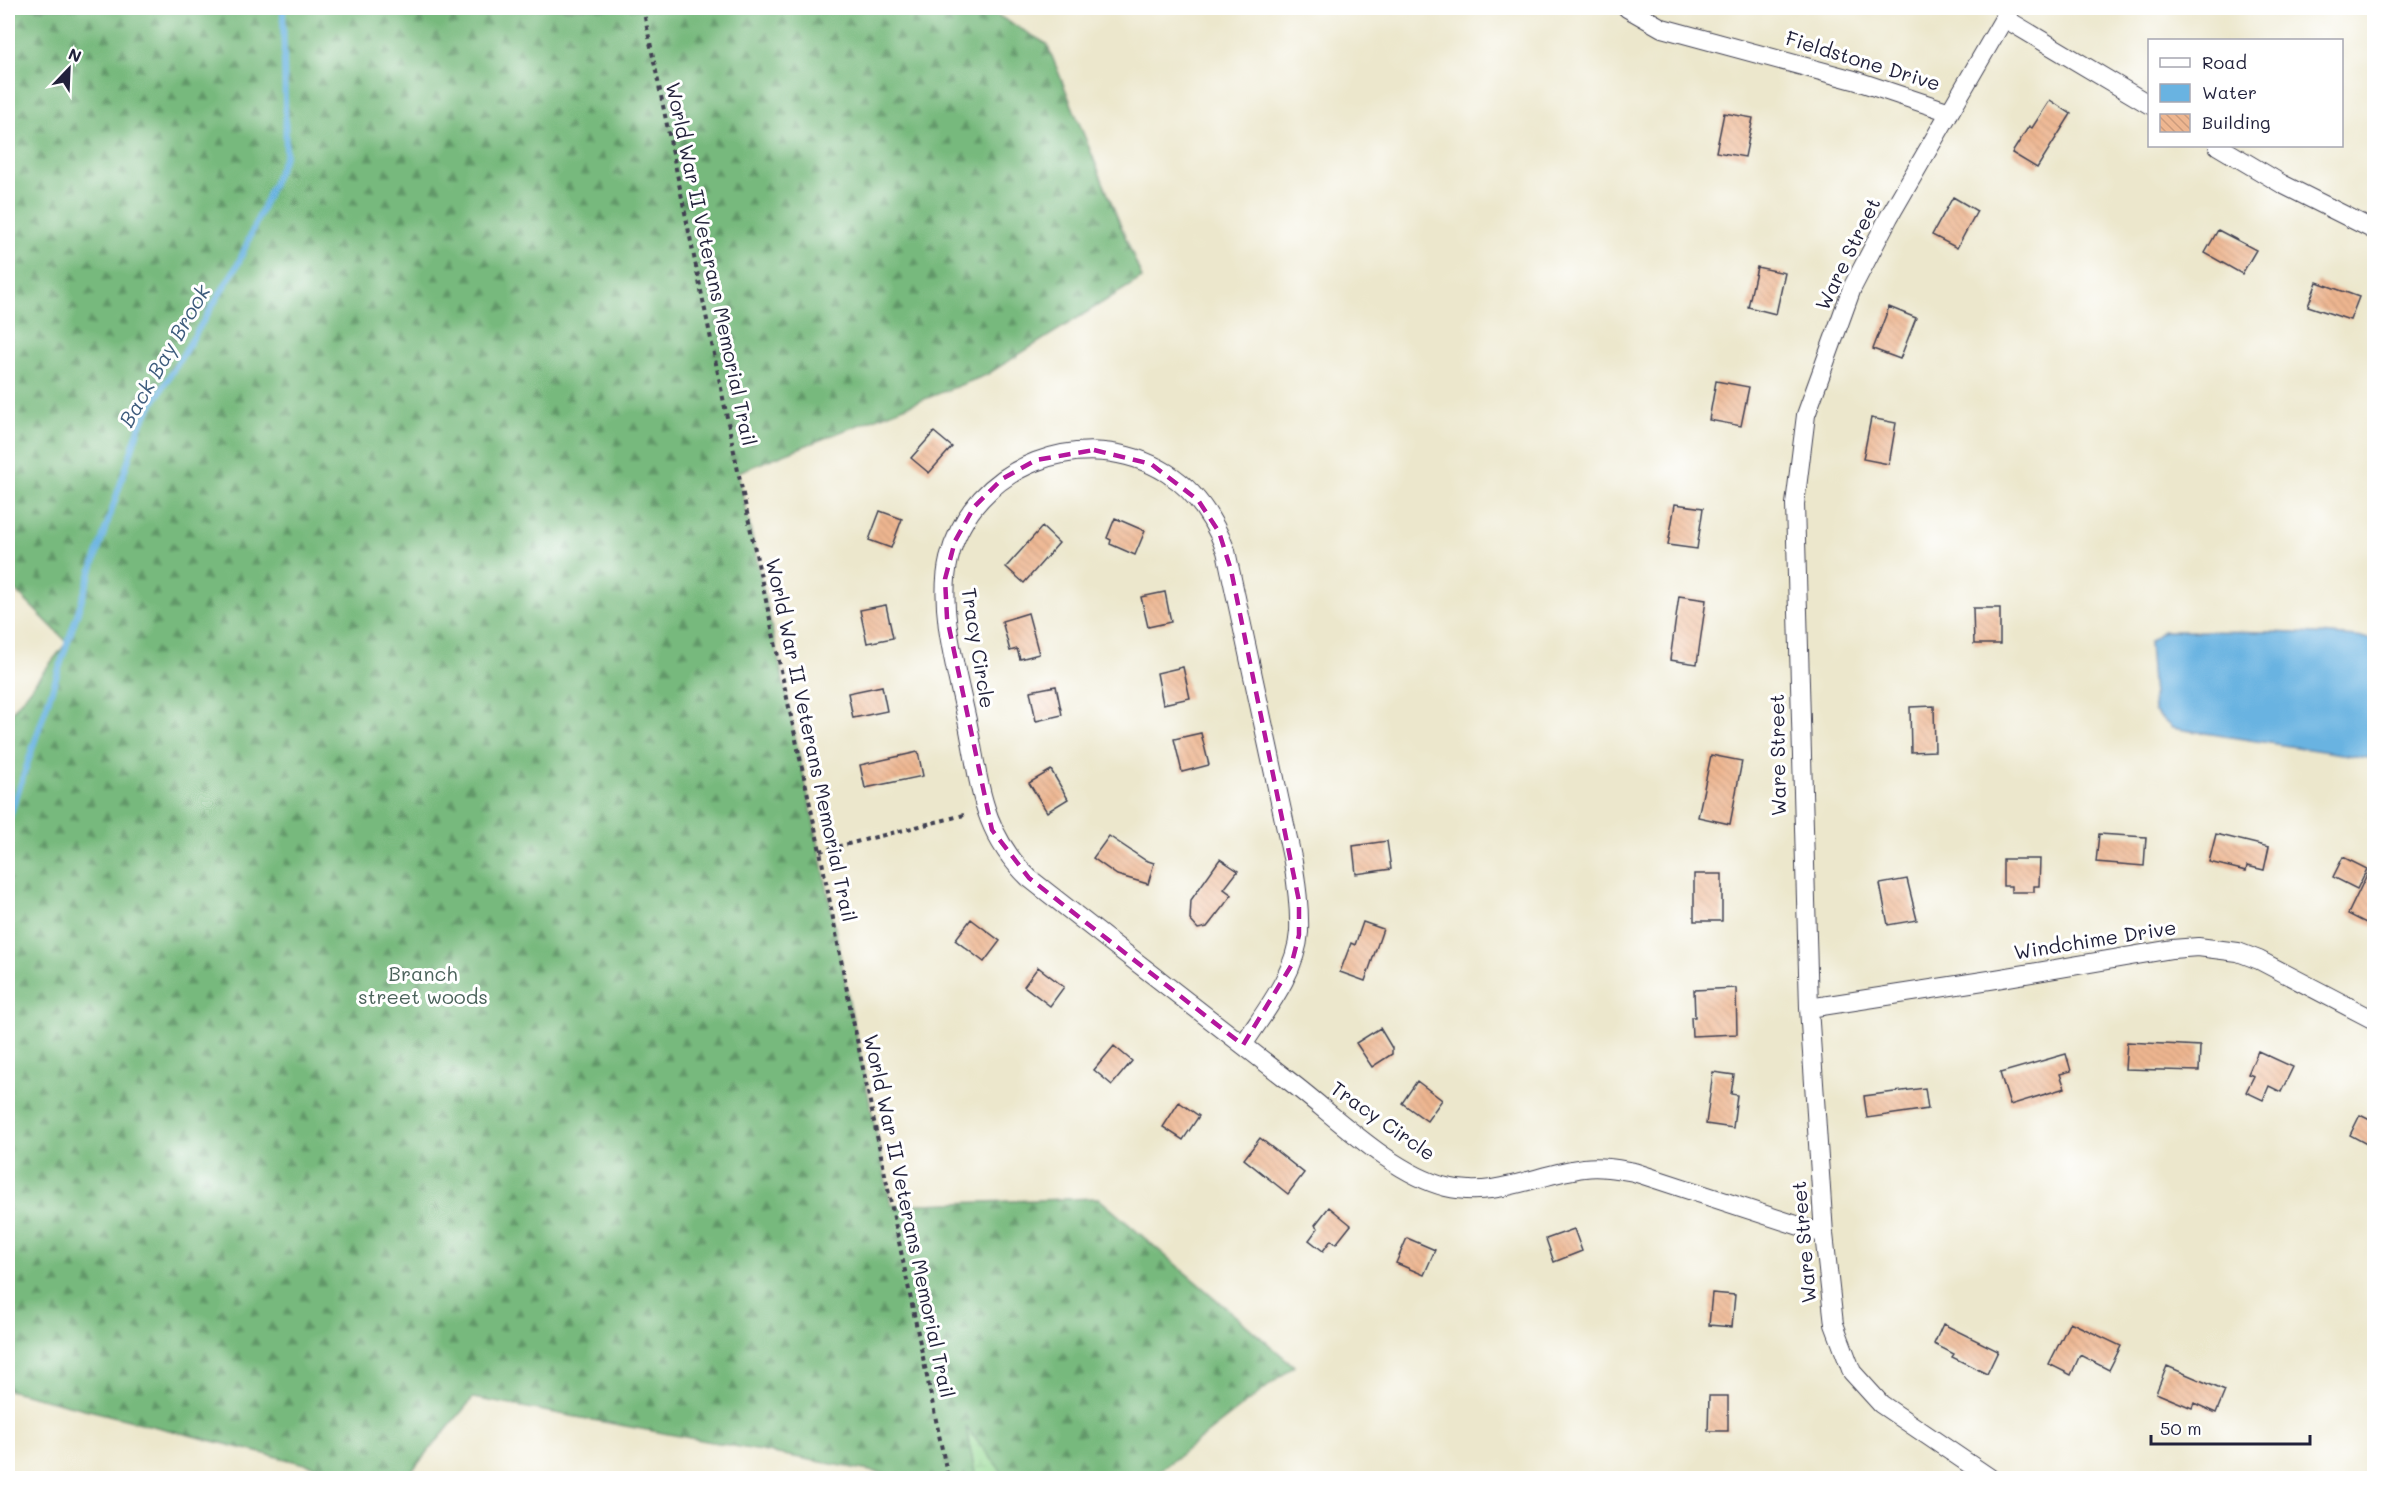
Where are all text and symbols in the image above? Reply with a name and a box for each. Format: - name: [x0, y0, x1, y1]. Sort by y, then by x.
- street label: Fieldstone Drive: [1783, 24, 1944, 96]
- north arrow: [39, 39, 99, 99]
- legend: [2148, 39, 2343, 147]
- text: N: [65, 43, 85, 67]
- text: Road: [2202, 50, 2247, 74]
- street label: World War II Veterans Memorial Trail: [661, 80, 763, 448]
- text: Water: [2202, 80, 2257, 104]
- text: Building: [2202, 110, 2270, 134]
- street label: Ware Street: [1809, 193, 1886, 314]
- water label: Back Bay Brook: [112, 279, 216, 431]
- street label: World War II Veterans Memorial Trail: [761, 556, 863, 924]
- street label: Tracy Circle: [957, 586, 1001, 710]
- street label: Ware Street: [1763, 694, 1791, 816]
- street label: Windchime Drive: [2012, 913, 2178, 965]
- park label: Branch street woods: [358, 960, 488, 1009]
- street label: World War II Veterans Memorial Trail: [859, 1032, 961, 1400]
- street label: Tracy Circle: [1326, 1075, 1441, 1166]
- street label: Ware Street: [1785, 1180, 1821, 1304]
- scale bar: [2151, 1408, 2310, 1446]
- text: 50 m: [2160, 1416, 2202, 1440]

